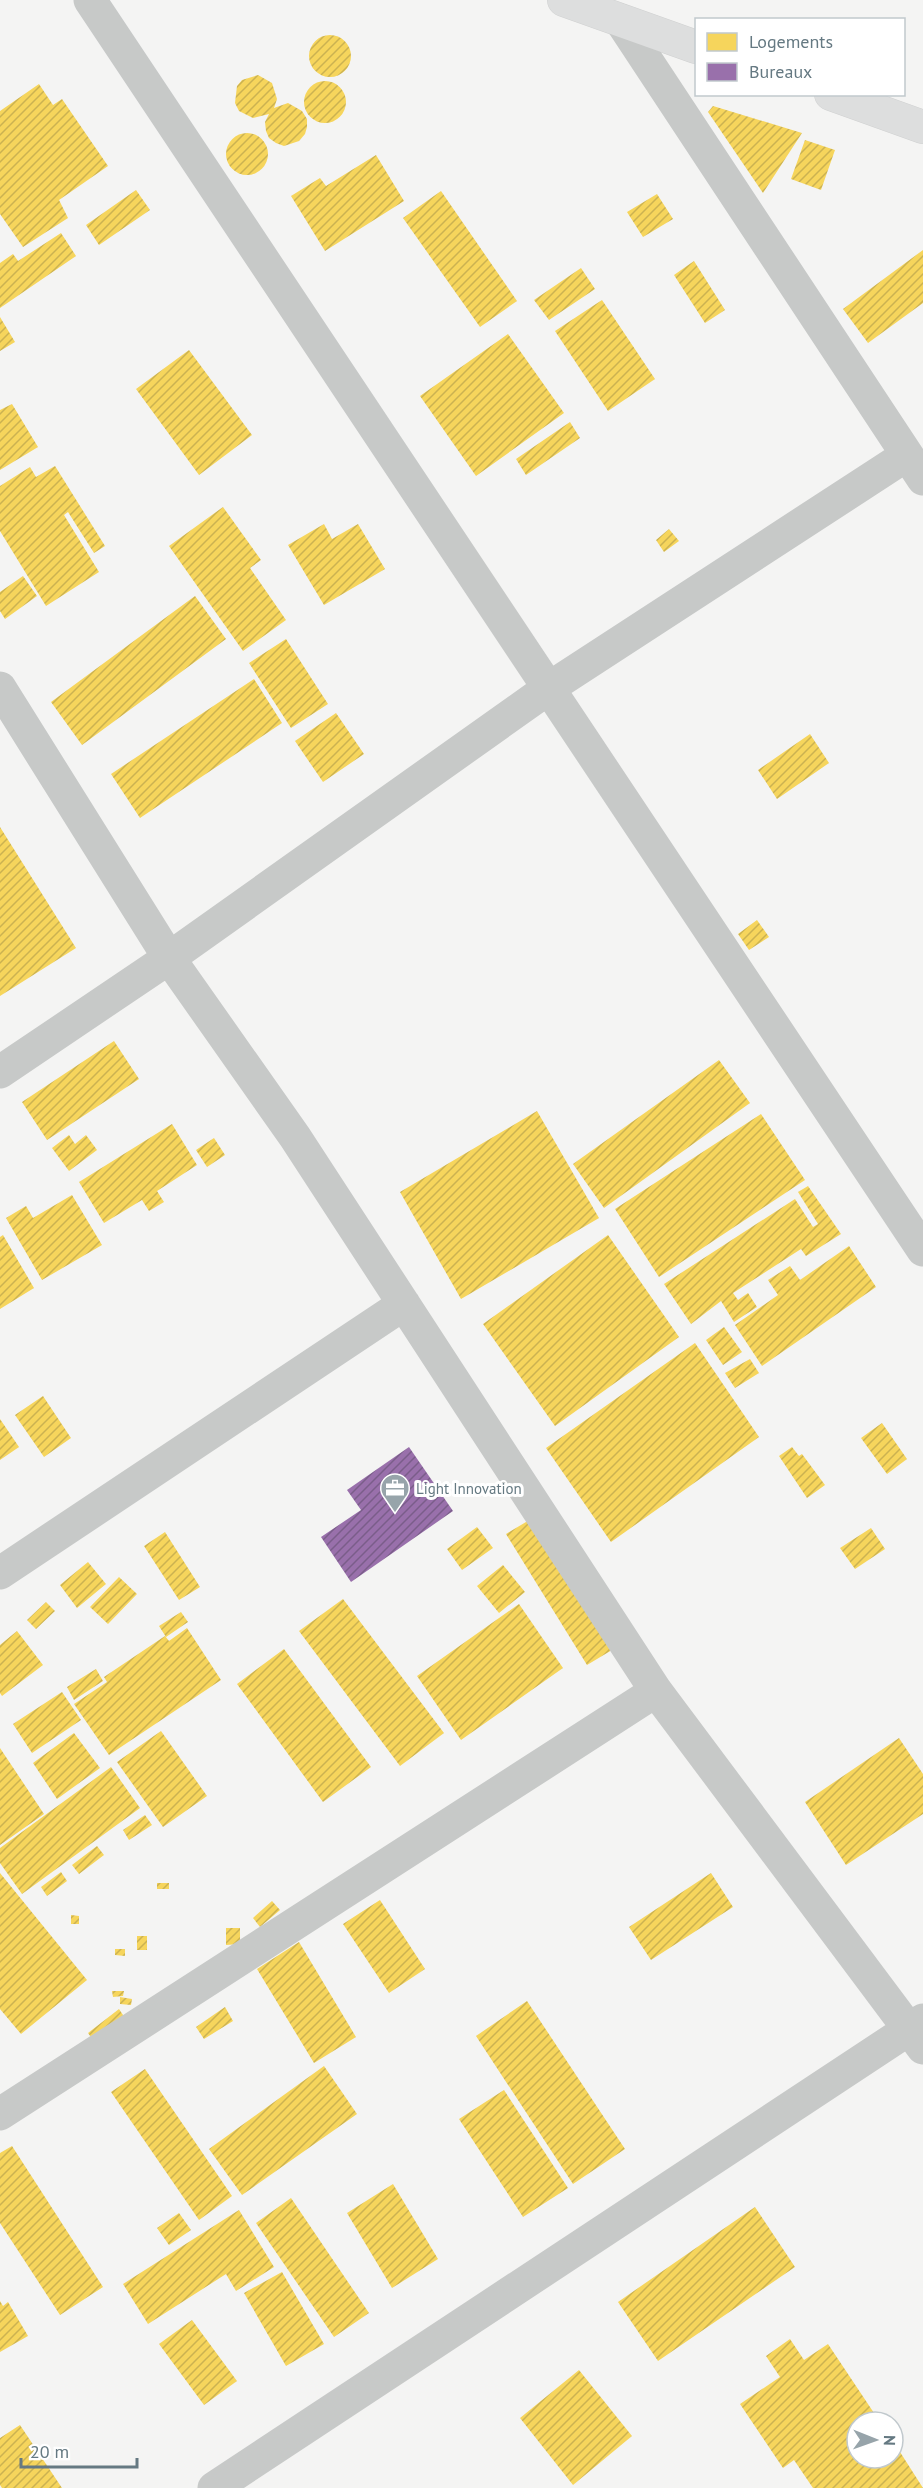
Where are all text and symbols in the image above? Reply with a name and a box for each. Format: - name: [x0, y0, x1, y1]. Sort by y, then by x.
- legend: [695, 18, 905, 96]
- text: Logements: [749, 30, 833, 53]
- text: Bureaux: [749, 60, 812, 83]
- office icon: Light Innovation: [379, 1472, 411, 1514]
- place label: Light Innovation: [416, 1479, 522, 1498]
- north arrow: [845, 2410, 905, 2470]
- scale bar: [21, 2431, 136, 2469]
- text: N: [880, 2435, 900, 2446]
- text: 20 m: [30, 2440, 69, 2463]

